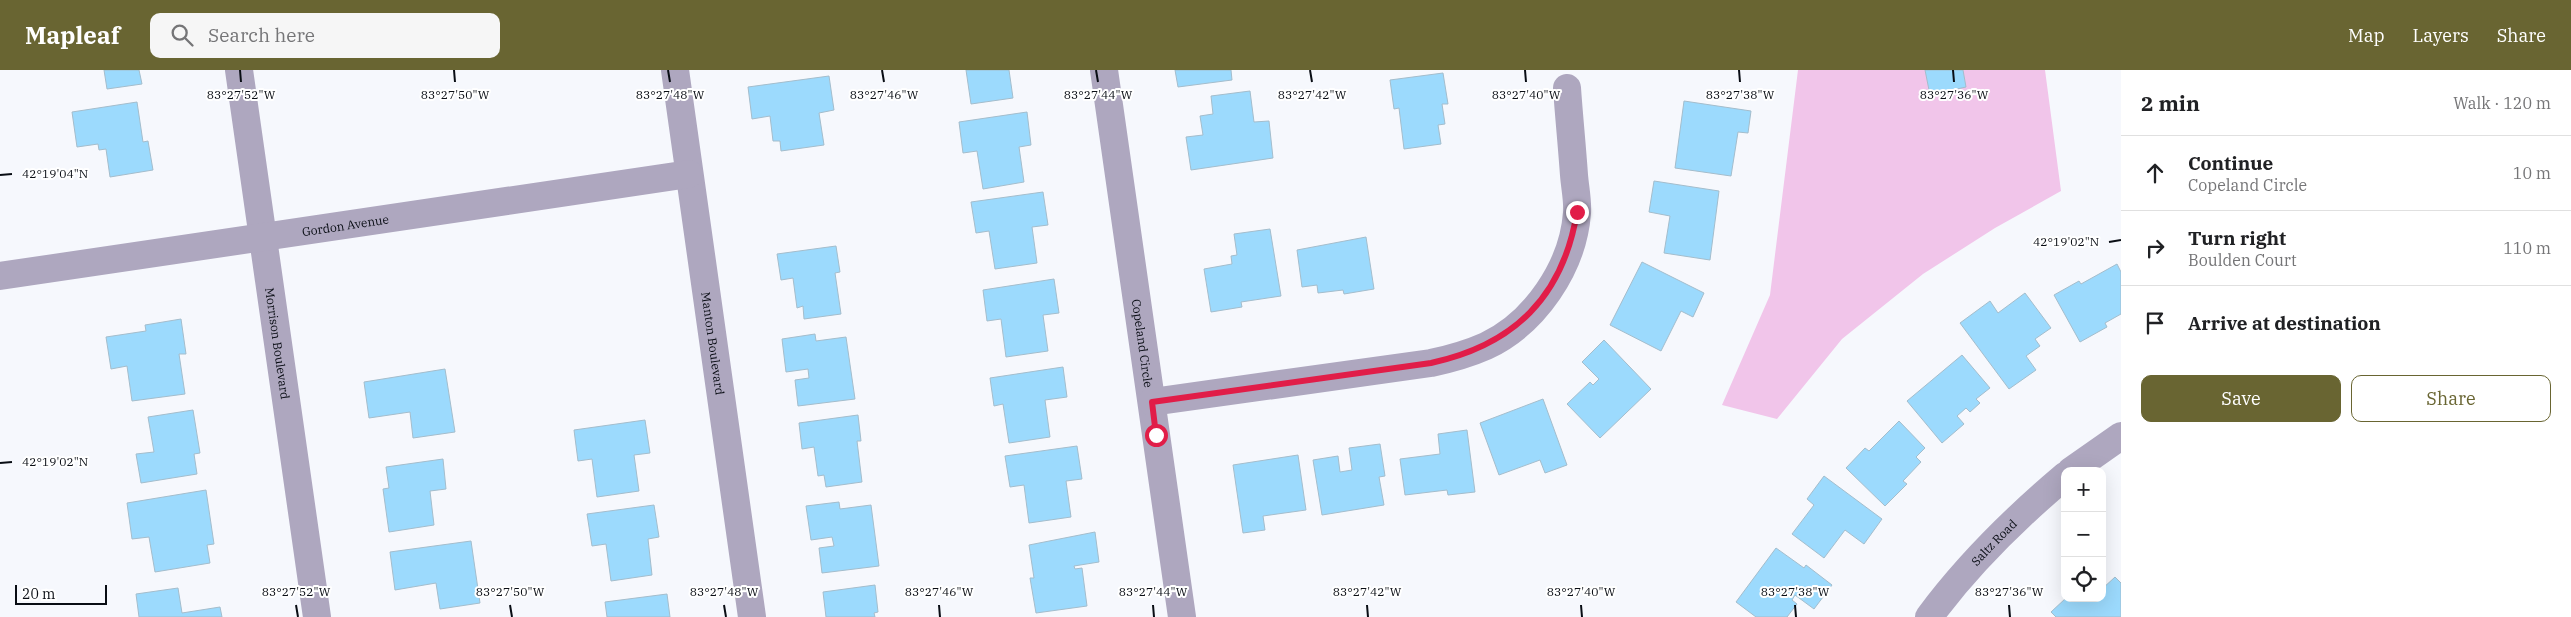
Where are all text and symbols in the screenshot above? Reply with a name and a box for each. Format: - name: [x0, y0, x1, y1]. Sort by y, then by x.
- search box: [150, 13, 500, 58]
- text: Mapleaf: [25, 19, 120, 51]
- icon: search: [168, 21, 196, 49]
- text: Search here: [208, 23, 315, 47]
- text: Map: [2348, 24, 2385, 47]
- text: Layers: [2413, 24, 2469, 47]
- text: Share: [2497, 24, 2546, 47]
- text: 83°27'52"W: [207, 87, 276, 102]
- text: 83°27'50"W: [421, 87, 490, 102]
- text: 83°27'48"W: [636, 87, 705, 102]
- text: 83°27'46"W: [850, 87, 919, 102]
- text: 83°27'44"W: [1064, 87, 1133, 102]
- text: 83°27'42"W: [1278, 87, 1347, 102]
- text: 83°27'40"W: [1492, 87, 1561, 102]
- text: 83°27'38"W: [1706, 87, 1775, 102]
- text: 83°27'36"W: [1920, 87, 1989, 102]
- text: 2 min: [2141, 89, 2200, 117]
- text: Walk · 120 m: [2453, 93, 2551, 113]
- text: Continue: [2188, 151, 2273, 175]
- icon: ahead: [2141, 159, 2169, 187]
- text: 10 m: [2513, 163, 2551, 183]
- text: 42°19'04"N: [22, 166, 88, 181]
- text: Copeland Circle: [2188, 175, 2307, 195]
- route end: [1566, 201, 1589, 224]
- street label: Gordon Avenue: [301, 211, 390, 239]
- text: Turn right: [2188, 226, 2286, 250]
- text: 42°19'02"N: [2033, 234, 2099, 249]
- icon: right: [2141, 234, 2169, 262]
- text: 110 m: [2503, 238, 2551, 258]
- text: Boulden Court: [2188, 250, 2297, 270]
- street label: Morrison Boulevard: [263, 286, 293, 400]
- street label: Manton Boulevard: [699, 291, 728, 396]
- street label: Copeland Circle: [1129, 298, 1157, 389]
- icon: arrive: [2141, 309, 2169, 337]
- text: Arrive at destination: [2188, 311, 2381, 335]
- button: Save: [2141, 375, 2341, 422]
- button: Share: [2351, 375, 2551, 422]
- route start: [1145, 424, 1168, 447]
- text: 42°19'02"N: [22, 454, 88, 469]
- map controls: [2061, 467, 2106, 602]
- button: +: [2061, 467, 2106, 512]
- button: −: [2061, 512, 2106, 557]
- street label: Saltz Road: [1968, 516, 2020, 568]
- button: locate: [2061, 557, 2106, 602]
- scale bar: [15, 582, 108, 605]
- text: 83°27'52"W: [262, 584, 331, 599]
- text: 83°27'50"W: [476, 584, 545, 599]
- text: 83°27'48"W: [690, 584, 759, 599]
- text: 83°27'46"W: [905, 584, 974, 599]
- text: 83°27'44"W: [1119, 584, 1188, 599]
- text: 83°27'42"W: [1333, 584, 1402, 599]
- text: 83°27'40"W: [1547, 584, 1616, 599]
- text: 83°27'38"W: [1761, 584, 1830, 599]
- text: 83°27'36"W: [1975, 584, 2044, 599]
- text: 20 m: [22, 585, 55, 603]

